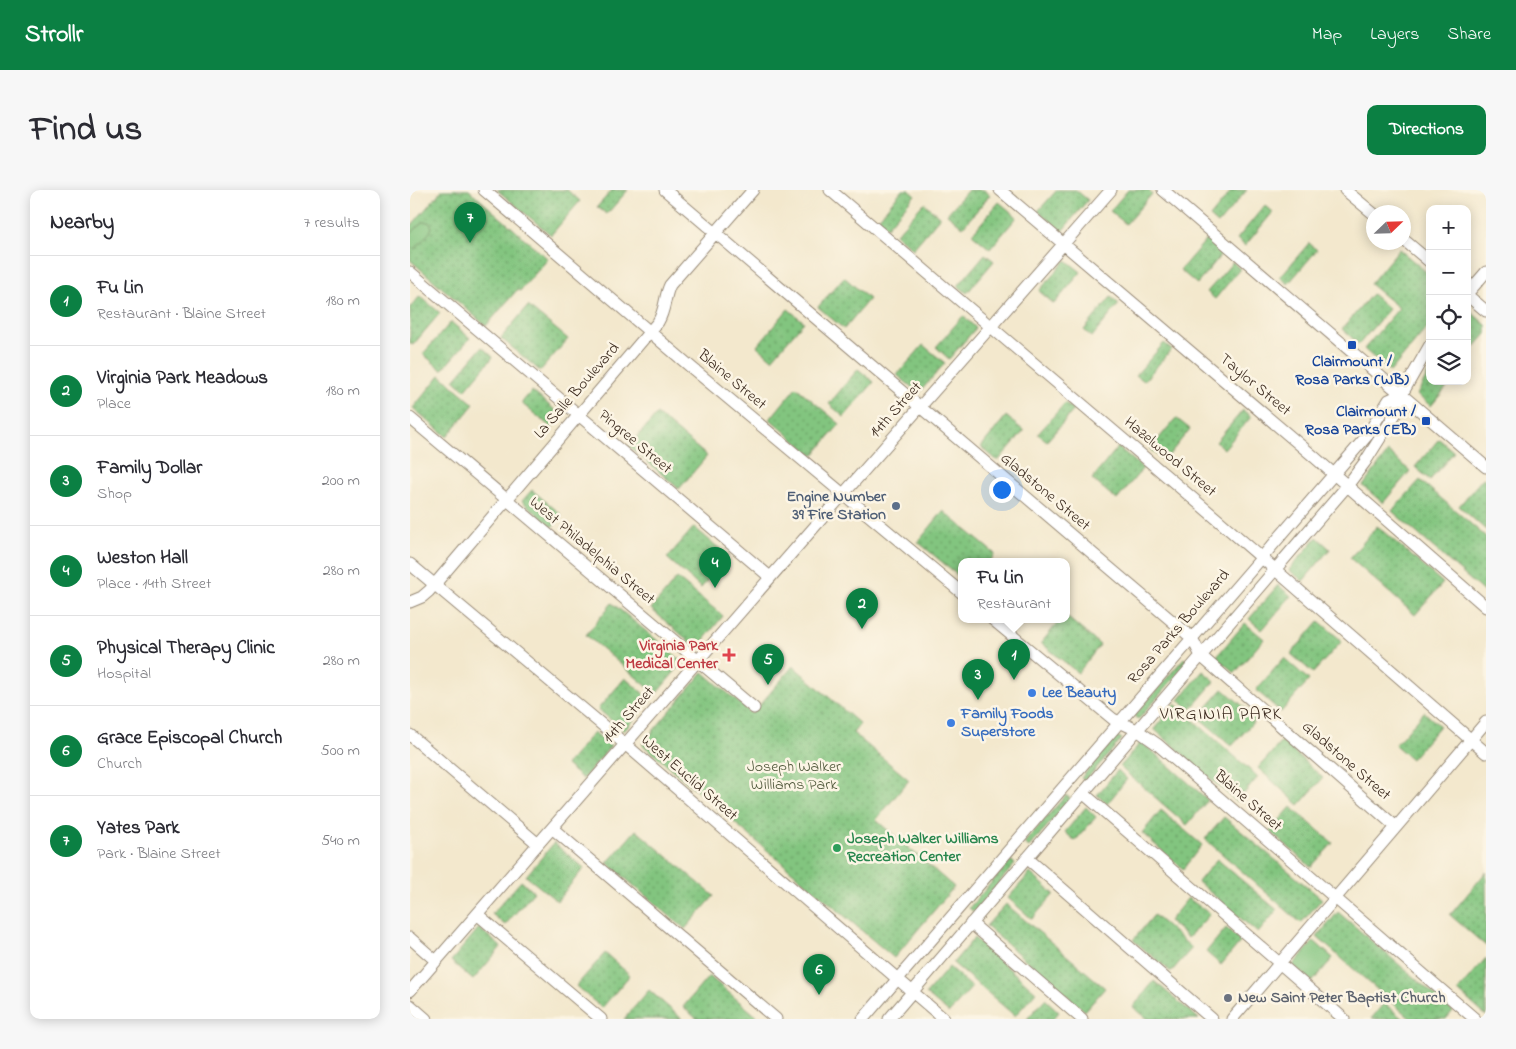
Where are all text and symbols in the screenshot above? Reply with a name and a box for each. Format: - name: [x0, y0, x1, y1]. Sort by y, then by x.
- text: Strollr: [25, 18, 83, 53]
- text: Map: [1312, 22, 1342, 48]
- text: Layers: [1370, 22, 1420, 48]
- text: Share: [1448, 22, 1491, 48]
- text: Find us: [30, 105, 142, 156]
- button: Directions: [1367, 105, 1486, 155]
- pin: 7: [454, 202, 486, 243]
- north arrow: [1366, 205, 1411, 250]
- map controls: [1426, 205, 1471, 385]
- button: +: [1426, 205, 1471, 250]
- text: Nearby: [50, 208, 114, 238]
- text: 7 results: [304, 211, 360, 235]
- button: −: [1426, 250, 1471, 295]
- text: Fu Lin: [97, 275, 143, 302]
- text: 1: [63, 289, 69, 313]
- text: 180 m: [326, 289, 360, 313]
- button: locate: [1426, 295, 1471, 340]
- text: Restaurant · Blaine Street: [97, 302, 266, 326]
- street label: La Salle Boulevard: [528, 338, 626, 444]
- marker: Clairmount / Rosa Parks (WB): [1346, 339, 1358, 351]
- button: layers: [1426, 340, 1471, 385]
- street label: Blaine Street: [692, 343, 772, 416]
- street label: Taylor Street: [1214, 348, 1297, 423]
- place label: Clairmount / Rosa Parks (WB): [1294, 350, 1409, 392]
- text: Virginia Park Meadows: [97, 365, 268, 392]
- street label: 14th Street: [864, 376, 928, 444]
- text: 2: [62, 379, 70, 403]
- text: 180 m: [326, 379, 360, 403]
- text: Place: [97, 392, 131, 416]
- place label: Clairmount / Rosa Parks (EB): [1304, 400, 1416, 442]
- street label: Pingree Street: [593, 404, 678, 480]
- street label: Hazelwood Street: [1118, 411, 1222, 503]
- marker: Clairmount / Rosa Parks (EB): [1420, 415, 1432, 427]
- street label: Gladstone Street: [995, 447, 1096, 537]
- text: Family Dollar: [97, 455, 202, 482]
- text: 3: [63, 469, 69, 493]
- text: 200 m: [322, 469, 360, 493]
- your location: [989, 477, 1015, 503]
- text: Shop: [97, 482, 132, 506]
- place label: Engine Number 39 Fire Station: [786, 485, 887, 527]
- street label: West Philadelphia Street: [524, 491, 661, 611]
- marker: Engine Number 39 Fire Station: [890, 500, 902, 512]
- text: Weston Hall: [97, 545, 188, 572]
- pin: 4: [699, 547, 731, 588]
- popup: [958, 558, 1070, 623]
- text: 4: [63, 559, 69, 583]
- text: 280 m: [323, 559, 360, 583]
- street label: Rosa Parks Boulevard: [1122, 564, 1236, 690]
- text: Fu Lin: [977, 565, 1023, 592]
- text: Place · 14th Street: [97, 572, 211, 596]
- pin: 2: [846, 588, 878, 629]
- text: Restaurant: [977, 592, 1051, 616]
- place label: Virginia Park Medical Center: [625, 634, 719, 676]
- text: Physical Therapy Clinic: [97, 635, 275, 662]
- pin: 1: [998, 639, 1030, 680]
- pin: 5: [752, 644, 784, 685]
- marker: Virginia Park Medical Center: [722, 648, 736, 662]
- text: 5: [61, 649, 71, 673]
- text: 280 m: [323, 649, 360, 673]
- pin: 3: [962, 659, 994, 700]
- text: Hospital: [97, 662, 151, 686]
- street label: 14th Street: [597, 681, 661, 749]
- place label: Lee Beauty: [1042, 681, 1116, 706]
- marker: Lee Beauty: [1026, 687, 1038, 699]
- place label: Family Foods Superstore: [960, 702, 1054, 744]
- district label: VIRGINIA PARK: [1159, 702, 1282, 728]
- street label: Gladstone Street: [1296, 715, 1396, 807]
- marker: Family Foods Superstore: [945, 717, 957, 729]
- text: Grace Episcopal Church: [97, 725, 282, 752]
- street label: West Euclid Street: [635, 729, 743, 827]
- text: 6: [62, 739, 70, 763]
- text: 500 m: [321, 739, 360, 763]
- text: Church: [97, 752, 142, 776]
- park label: Joseph Walker Williams Park: [747, 755, 841, 797]
- street label: Blaine Street: [1208, 764, 1288, 838]
- text: Yates Park: [97, 815, 180, 842]
- place label: Joseph Walker Williams Recreation Center: [846, 827, 999, 869]
- text: 7: [63, 829, 69, 853]
- text: 540 m: [321, 829, 360, 853]
- text: Park · Blaine Street: [97, 842, 221, 866]
- marker: Joseph Walker Williams Recreation Center: [831, 842, 843, 854]
- pin: 6: [803, 954, 835, 995]
- place label: New Saint Peter Baptist Church: [1238, 986, 1446, 1010]
- marker: New Saint Peter Baptist Church: [1222, 992, 1234, 1004]

